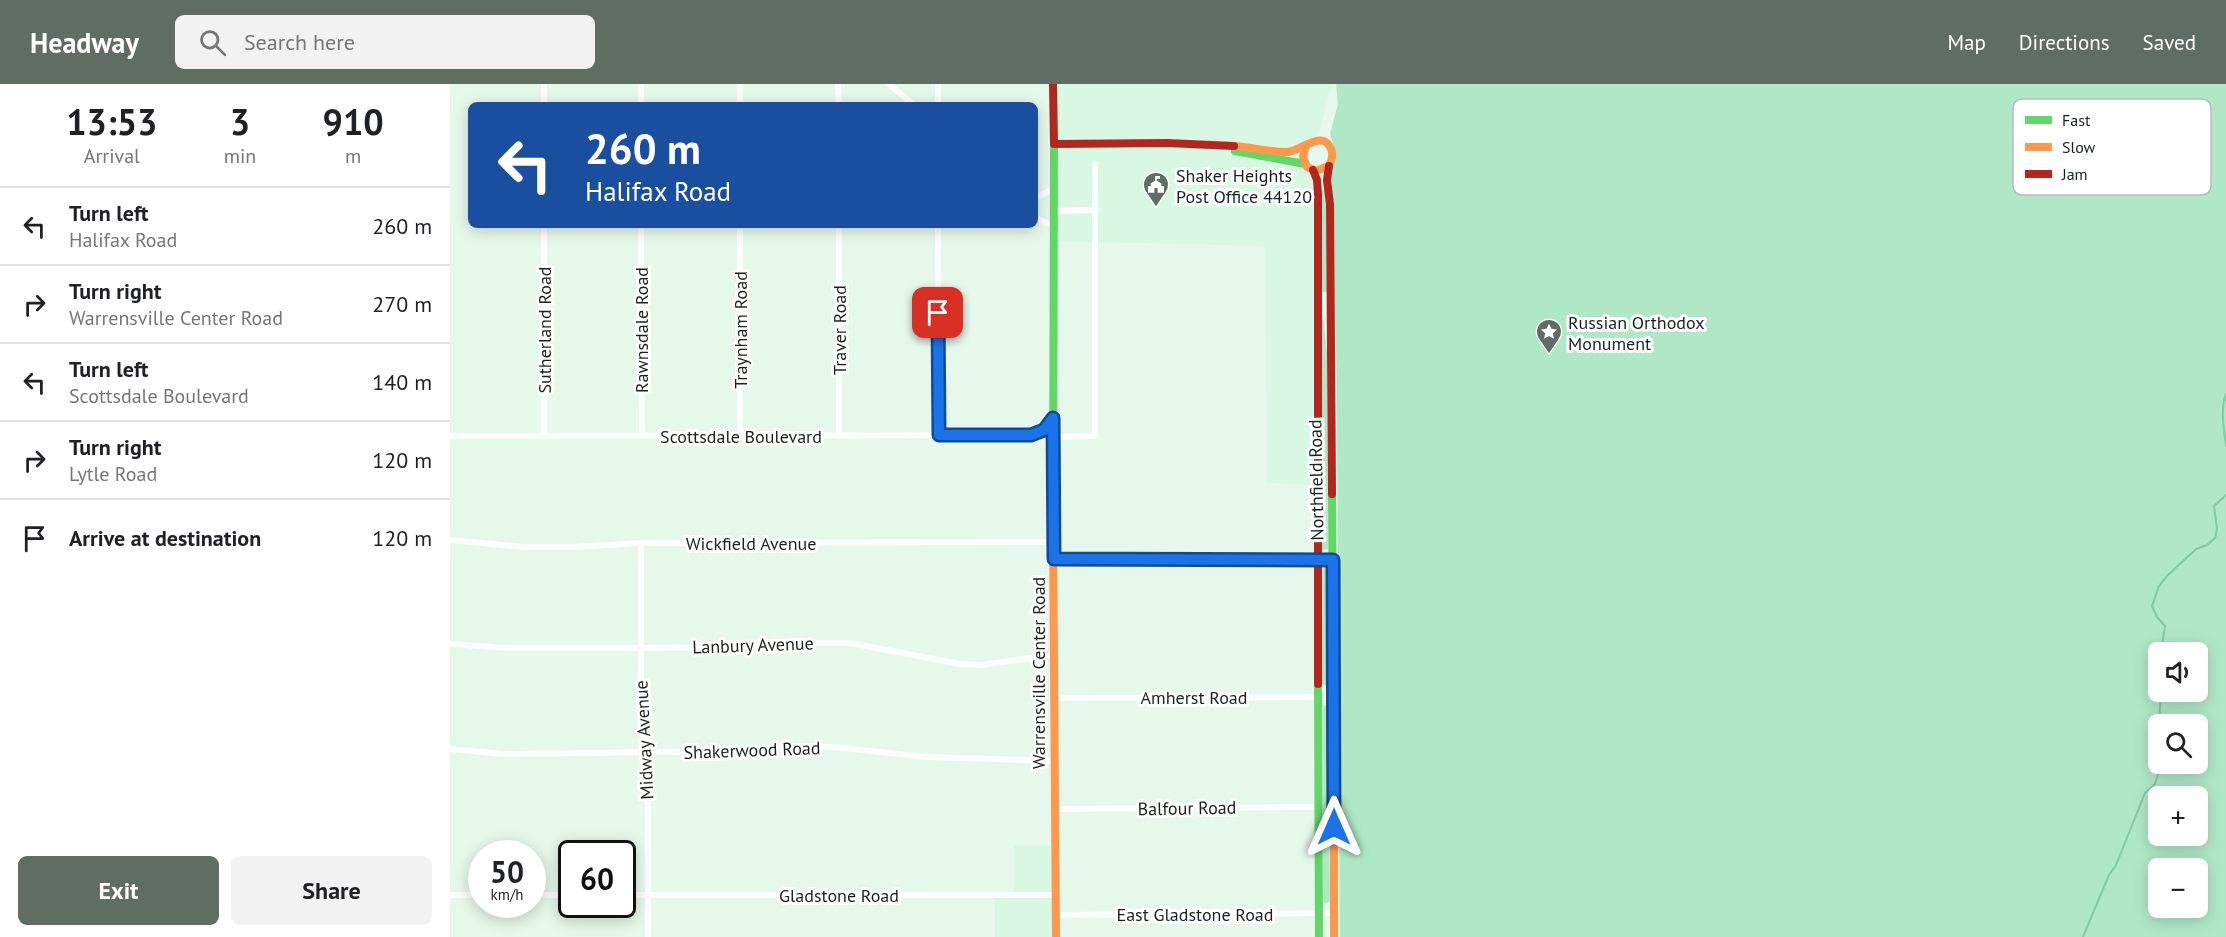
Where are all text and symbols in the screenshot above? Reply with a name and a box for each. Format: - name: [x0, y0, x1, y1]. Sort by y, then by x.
- search box: [175, 15, 595, 69]
- text: Headway: [30, 24, 139, 61]
- icon: search: [196, 26, 229, 59]
- text: Search here: [244, 28, 355, 56]
- text: Map: [1947, 29, 1986, 56]
- text: Directions: [2019, 29, 2110, 56]
- text: Saved: [2143, 29, 2196, 56]
- text: 13:53: [66, 98, 158, 145]
- text: 3: [230, 98, 250, 145]
- text: 910: [323, 98, 384, 145]
- legend: [2013, 99, 2211, 195]
- text: Fast: [2062, 110, 2091, 130]
- text: 260 m: [585, 121, 701, 176]
- icon: left: [486, 126, 564, 204]
- text: Slow: [2062, 137, 2096, 157]
- text: Arrival: [84, 143, 140, 169]
- text: min: [224, 143, 256, 169]
- text: m: [345, 143, 361, 169]
- place label: Shaker Heights Post Office 44120: [1176, 164, 1312, 208]
- text: Jam: [2061, 164, 2088, 184]
- public building icon: Shaker Heights Post Office 44120: [1141, 170, 1171, 208]
- text: Halifax Road: [585, 174, 731, 208]
- text: Turn left: [69, 199, 149, 227]
- icon: left: [18, 210, 51, 243]
- text: 260 m: [372, 212, 432, 240]
- text: Halifax Road: [69, 227, 177, 253]
- street label: Sutherland Road: [533, 266, 556, 394]
- street label: Rawnsdale Road: [630, 267, 653, 393]
- street label: Traynham Road: [729, 271, 752, 389]
- text: Turn right: [69, 277, 161, 305]
- street label: Traver Road: [828, 285, 851, 375]
- pin: [912, 287, 963, 338]
- icon: right: [18, 288, 51, 321]
- text: 270 m: [372, 290, 432, 318]
- icon: arrive: [921, 296, 954, 329]
- text: Warrensville Center Road: [69, 305, 283, 331]
- place label: Russian Orthodox Monument: [1568, 311, 1705, 355]
- place icon: Russian Orthodox Monument: [1534, 317, 1564, 355]
- text: Turn left: [69, 355, 149, 383]
- icon: left: [18, 366, 51, 399]
- text: 140 m: [372, 368, 432, 396]
- text: Scottsdale Boulevard: [69, 383, 249, 409]
- street label: Northfield Road: [1303, 419, 1329, 541]
- street label: Scottsdale Boulevard: [660, 425, 822, 448]
- text: Turn right: [69, 433, 161, 461]
- icon: right: [18, 444, 51, 477]
- text: 120 m: [372, 446, 432, 474]
- text: Lytle Road: [69, 461, 157, 487]
- icon: arrive: [18, 522, 51, 555]
- text: Arrive at destination: [69, 524, 261, 552]
- text: 120 m: [372, 524, 432, 552]
- street label: Wickfield Avenue: [686, 532, 816, 555]
- street label: Warrensville Center Road: [1027, 577, 1050, 769]
- street label: Lanbury Avenue: [692, 631, 814, 659]
- map controls: [2148, 642, 2208, 918]
- button: sound: [2148, 642, 2208, 702]
- street label: Midway Avenue: [629, 680, 659, 800]
- street label: Amherst Road: [1141, 686, 1247, 709]
- button: search: [2148, 714, 2208, 774]
- street label: Shakerwood Road: [683, 736, 821, 764]
- button: +: [2148, 786, 2208, 846]
- position arrow: [1302, 795, 1366, 859]
- street label: Balfour Road: [1137, 796, 1237, 820]
- speed limit sign: 60: [558, 840, 636, 918]
- text: 50: [490, 852, 524, 891]
- button: Exit: [18, 856, 219, 925]
- button: Share: [231, 856, 432, 925]
- button: −: [2148, 858, 2208, 918]
- street label: Gladstone Road: [779, 884, 899, 907]
- text: km/h: [491, 885, 523, 904]
- street label: East Gladstone Road: [1117, 903, 1273, 926]

